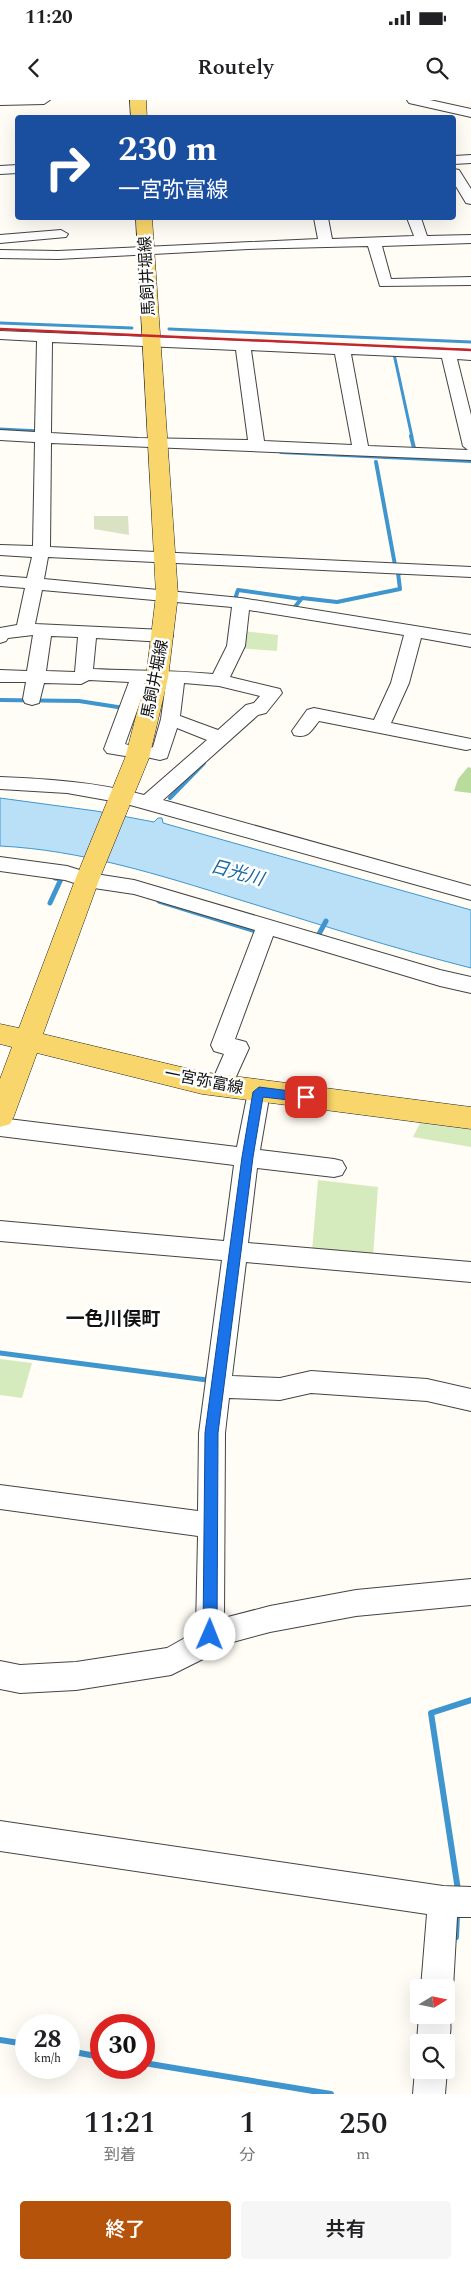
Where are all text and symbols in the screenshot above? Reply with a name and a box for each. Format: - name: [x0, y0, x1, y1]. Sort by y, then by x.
- text: 11:20: [25, 3, 73, 32]
- text: Routely: [197, 51, 274, 84]
- icon: back: [20, 54, 48, 82]
- icon: search: [423, 54, 451, 82]
- text: 230 m: [118, 123, 217, 176]
- icon: right: [35, 135, 100, 200]
- text: 一宮弥富線: [118, 174, 228, 207]
- street label: 馬飼井堀線: [133, 235, 161, 317]
- street label: 馬飼井堀線: [136, 637, 174, 721]
- water label: 日光川: [207, 853, 269, 894]
- street label: 一宮弥富線: [162, 1062, 246, 1100]
- pin: [285, 1076, 327, 1118]
- icon: arrive: [292, 1083, 320, 1111]
- district label: 一色川俣町: [65, 1305, 161, 1334]
- position arrow: [183, 1608, 235, 1660]
- north arrow: [410, 1979, 455, 2024]
- map controls: [410, 1979, 455, 2079]
- speed limit sign: 30: [90, 2014, 155, 2079]
- text: 28: [33, 2021, 62, 2059]
- button: search: [410, 2034, 455, 2079]
- text: km/h: [34, 2049, 61, 2068]
- text: 11:21: [84, 2100, 156, 2146]
- text: 1: [239, 2100, 256, 2146]
- text: 250: [339, 2101, 387, 2147]
- text: m: [356, 2142, 370, 2166]
- text: 到着: [104, 2143, 136, 2167]
- text: 分: [239, 2143, 255, 2167]
- button: 終了: [20, 2201, 231, 2259]
- button: 共有: [241, 2201, 451, 2259]

